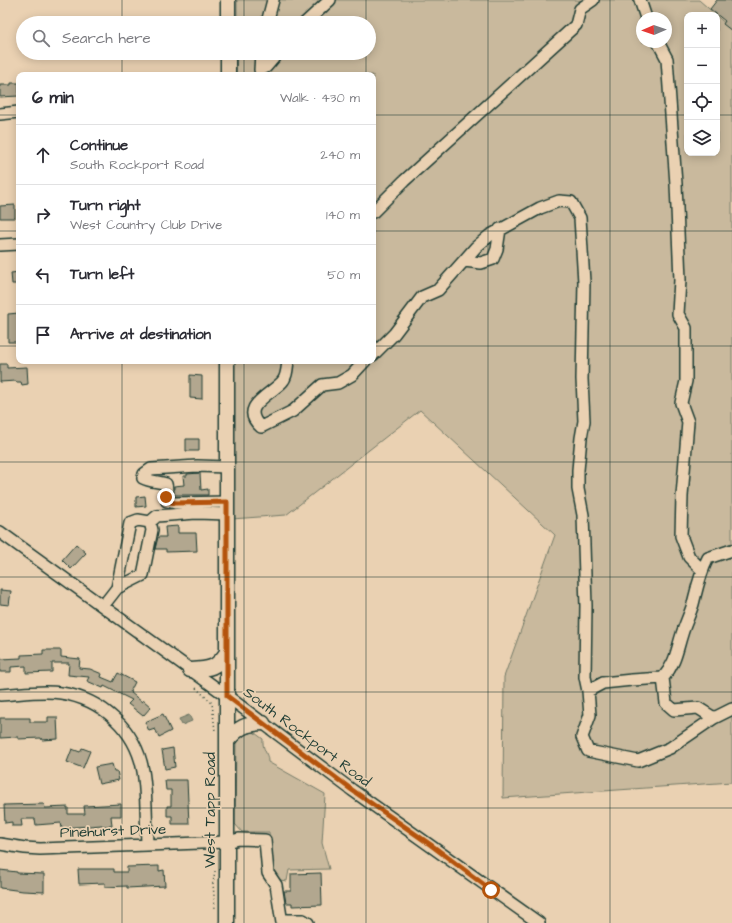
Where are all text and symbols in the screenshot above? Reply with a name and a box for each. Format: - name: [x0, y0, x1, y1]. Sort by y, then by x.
- north arrow: [636, 12, 672, 48]
- map controls: [684, 12, 720, 156]
- button: +: [684, 12, 720, 48]
- search box: [16, 16, 376, 60]
- icon: search: [30, 27, 52, 49]
- text: Search here: [62, 28, 151, 49]
- button: −: [684, 48, 720, 84]
- button: locate: [684, 84, 720, 120]
- text: 6 min: [32, 86, 74, 110]
- text: Walk · 430 m: [280, 89, 360, 107]
- button: layers: [684, 120, 720, 156]
- text: Continue: [70, 135, 128, 156]
- icon: ahead: [32, 144, 54, 166]
- text: 240 m: [320, 146, 360, 164]
- text: South Rockport Road: [70, 156, 204, 174]
- text: Turn right: [70, 195, 141, 216]
- icon: right: [32, 204, 54, 226]
- text: 140 m: [326, 206, 360, 224]
- text: West Country Club Drive: [70, 216, 222, 234]
- icon: left: [32, 264, 54, 286]
- text: Turn left: [70, 264, 134, 285]
- text: 50 m: [327, 266, 360, 284]
- icon: arrive: [32, 324, 54, 346]
- text: Arrive at destination: [70, 324, 211, 345]
- route end: [157, 488, 175, 506]
- street label: South Rockport Road: [239, 682, 375, 792]
- street label: West Tapp Road: [200, 752, 221, 868]
- street label: Pinehurst Drive: [59, 819, 167, 843]
- route start: [482, 881, 500, 899]

